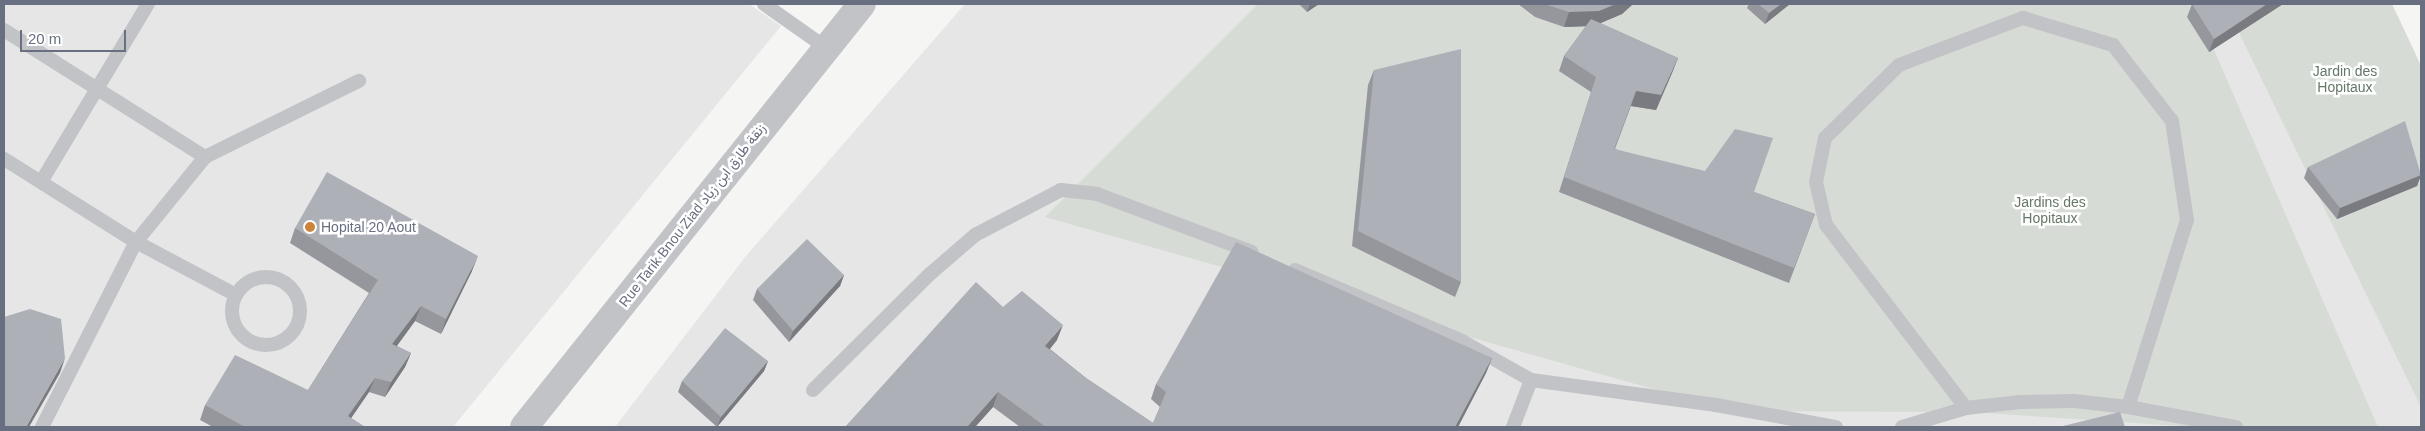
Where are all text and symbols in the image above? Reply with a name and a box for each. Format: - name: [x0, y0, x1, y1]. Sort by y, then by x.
- scale bar: [22, 20, 129, 52]
- text: 20 m: [28, 30, 61, 47]
- park label: Jardin des Hopitaux: [2313, 63, 2377, 95]
- street label: Rue Tarik Bnou Ziad زنقة طارق ابن زياد: [615, 120, 769, 310]
- park label: Jardins des Hopitaux: [2014, 194, 2086, 226]
- place label: Hopital 20 Aout: [321, 219, 417, 235]
- marker: Hopital 20 Aout: [303, 220, 317, 234]

